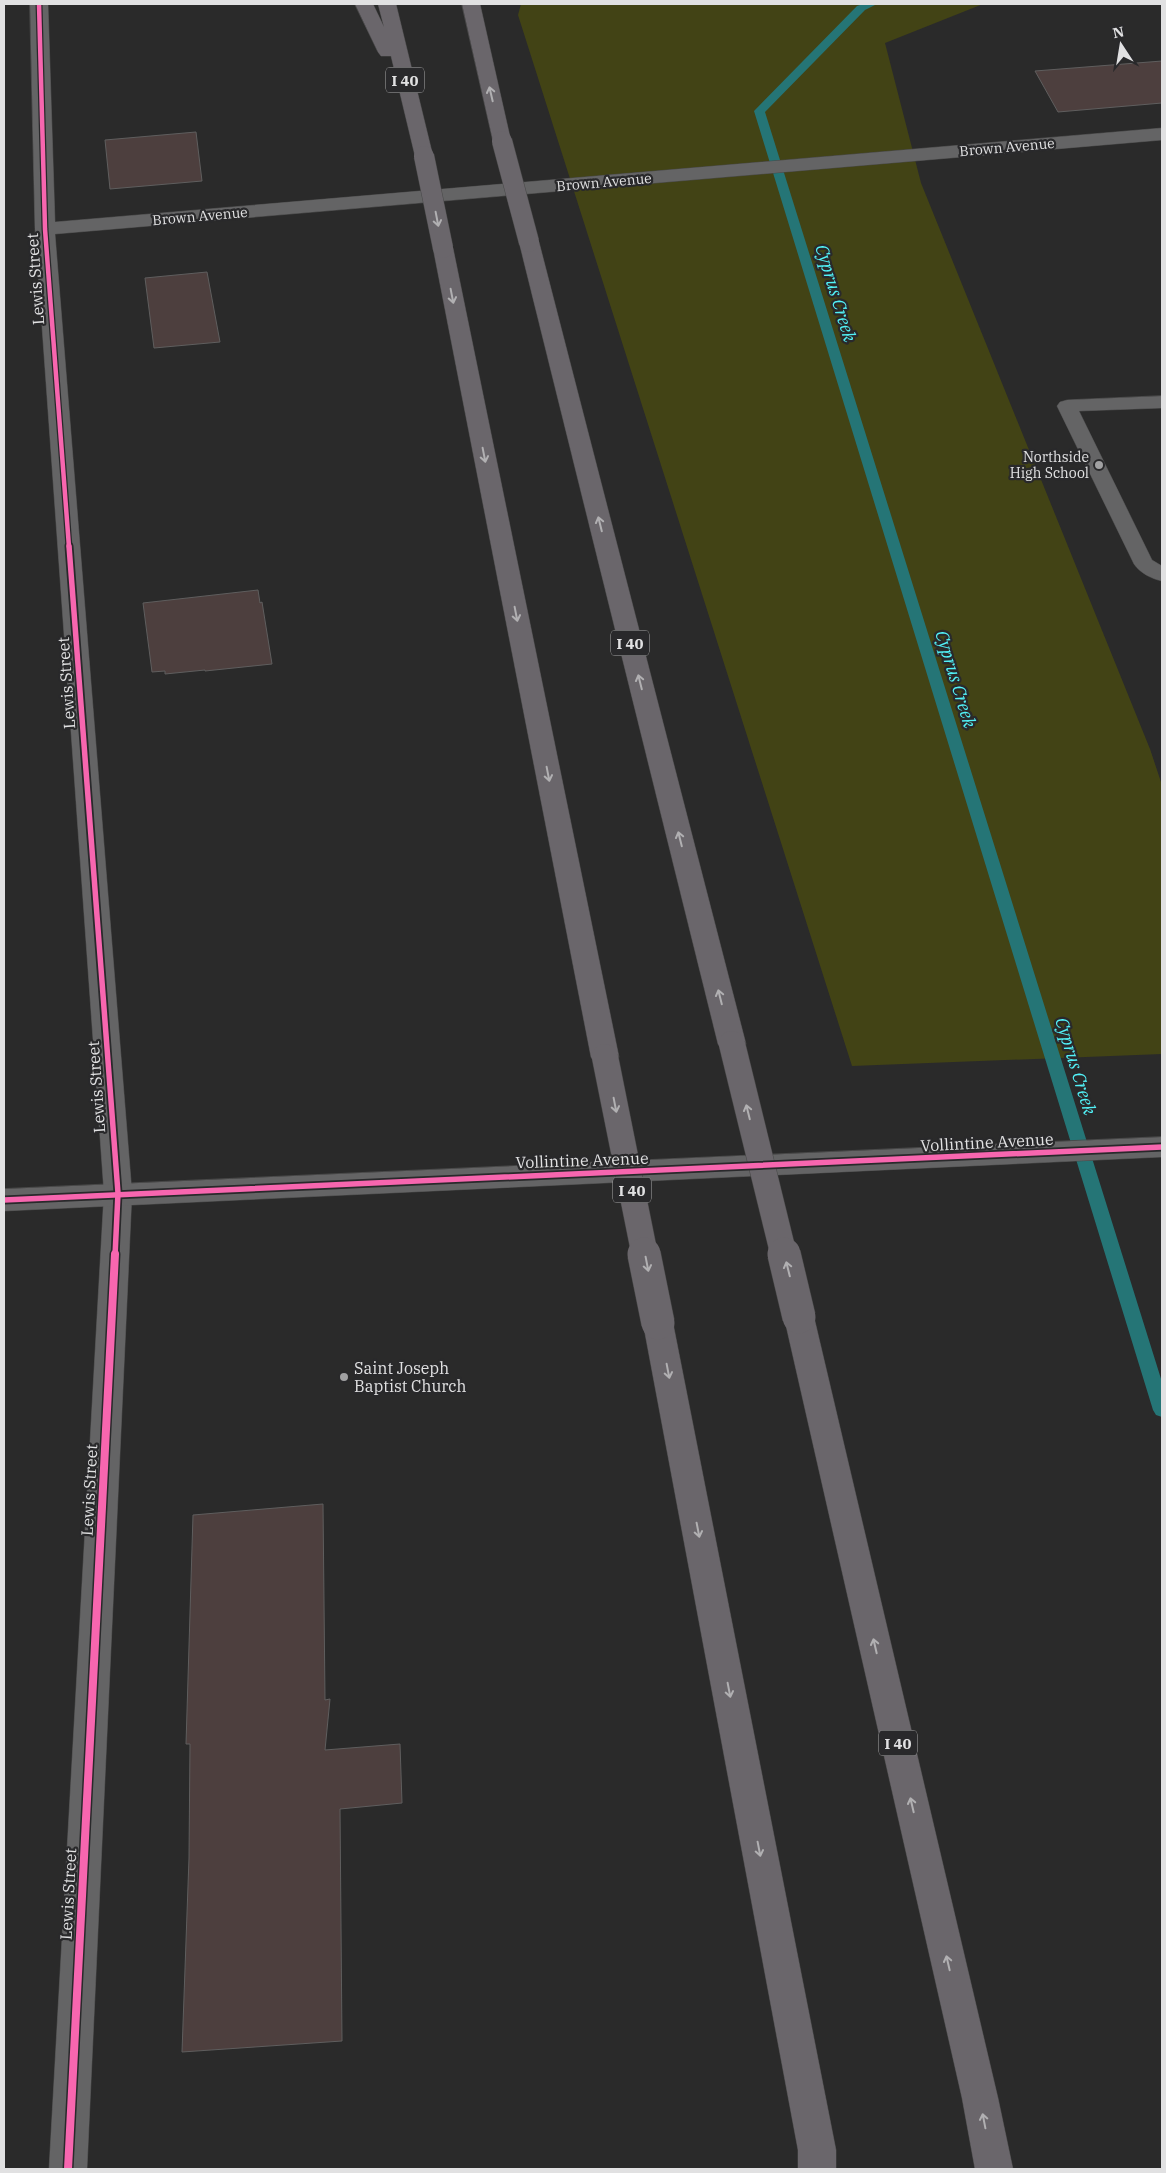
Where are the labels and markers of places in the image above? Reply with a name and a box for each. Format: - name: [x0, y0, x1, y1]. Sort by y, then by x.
- place label: Northside High School: [1010, 448, 1089, 482]
- marker: Northside High School: [1093, 459, 1105, 471]
- place label: Saint Joseph Baptist Church: [354, 1358, 467, 1396]
- marker: Saint Joseph Baptist Church: [338, 1371, 350, 1383]

